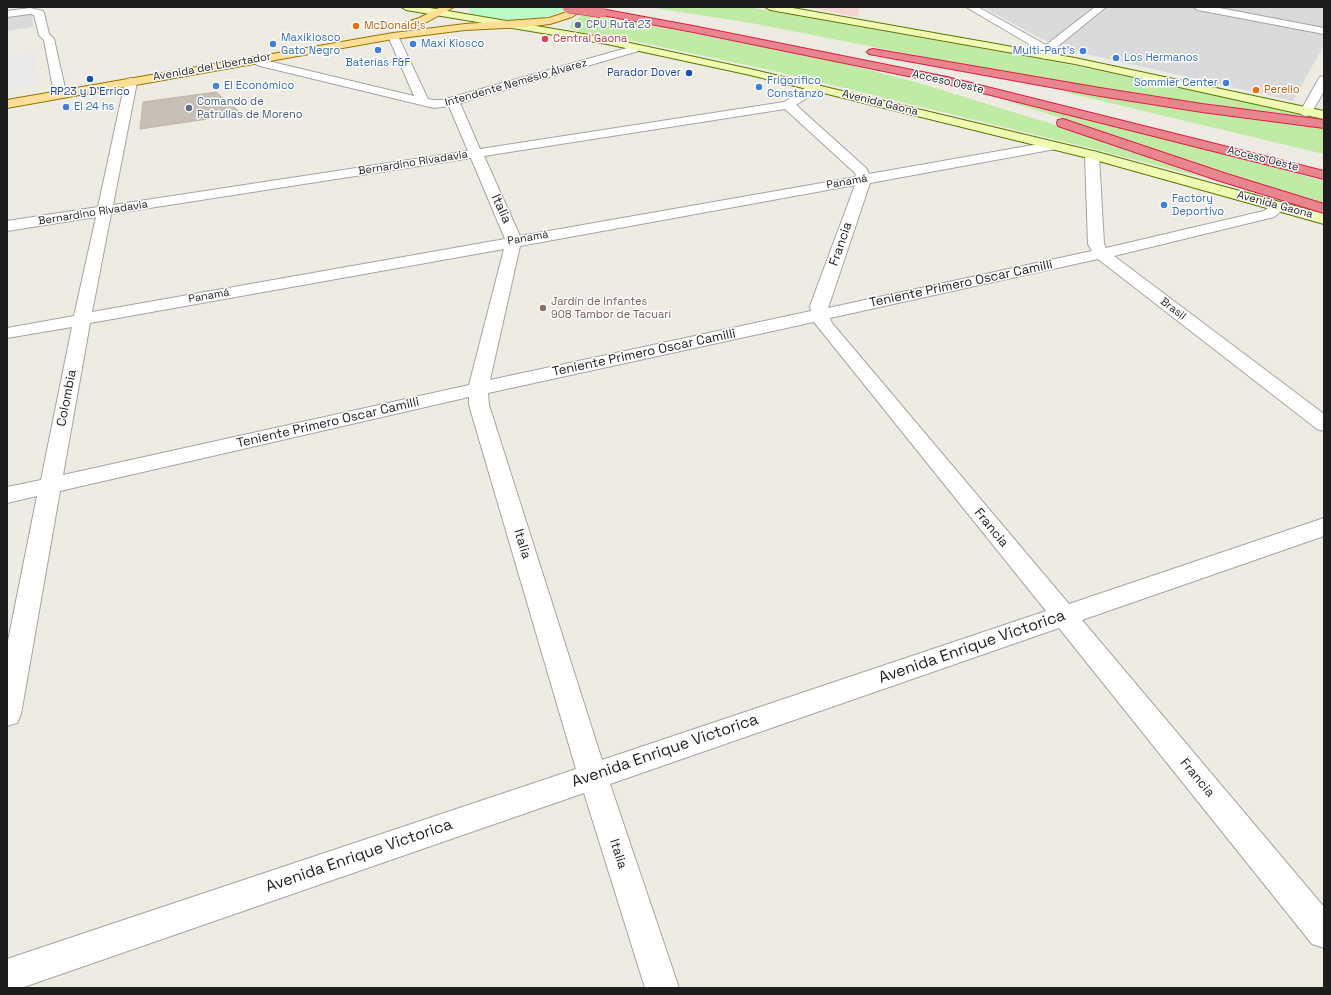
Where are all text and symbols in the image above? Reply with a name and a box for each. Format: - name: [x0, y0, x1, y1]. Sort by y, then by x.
- place label: CPU Ruta 23: [586, 18, 651, 32]
- place label: McDonald's: [364, 19, 426, 33]
- marker: CPU Ruta 23: [573, 20, 583, 30]
- marker: McDonald's: [351, 21, 361, 31]
- place label: Maxikiosco Gato Negro: [281, 31, 341, 57]
- place label: Central Gaona: [553, 32, 627, 46]
- marker: Central Gaona: [540, 34, 550, 44]
- place label: Maxi Kiosco: [421, 37, 484, 51]
- marker: Maxikiosco Gato Negro: [268, 39, 278, 49]
- marker: Maxi Kiosco: [408, 39, 418, 49]
- place label: Multi-Part's: [1013, 44, 1075, 58]
- marker: Baterías F&F: [373, 45, 383, 55]
- marker: Multi-Part's: [1078, 46, 1088, 56]
- street label: Avenida del Libertador: [152, 50, 272, 84]
- place label: Los Hermanos: [1124, 51, 1198, 65]
- marker: Los Hermanos: [1111, 53, 1121, 63]
- place label: Baterías F&F: [346, 56, 410, 70]
- street label: Intendente Nemesio Álvarez: [443, 56, 589, 110]
- place label: Parador Dover: [607, 66, 681, 80]
- street label: Acceso Oeste: [911, 67, 985, 97]
- marker: Parador Dover: [684, 68, 694, 78]
- marker: RP23 y D'Errico: [85, 74, 95, 84]
- place label: Frigorífico Constanzo: [767, 74, 824, 100]
- place label: Sommier Center: [1134, 76, 1218, 90]
- marker: Sommier Center: [1221, 78, 1231, 88]
- place label: El Económico: [224, 79, 294, 93]
- marker: El Económico: [211, 81, 221, 91]
- marker: Frigorífico Constanzo: [754, 82, 764, 92]
- place label: Perello: [1264, 83, 1300, 97]
- place label: RP23 y D'Errico: [50, 85, 130, 99]
- marker: Perello: [1251, 85, 1261, 95]
- street label: Avenida Gaona: [841, 87, 919, 119]
- place label: Comando de Patrullas de Moreno: [197, 95, 302, 121]
- place label: El 24 hs: [74, 100, 114, 114]
- marker: El 24 hs: [61, 102, 71, 112]
- marker: Comando de Patrullas de Moreno: [184, 103, 194, 113]
- street label: Acceso Oeste: [1226, 144, 1300, 174]
- street label: Bernardino Rivadavia: [357, 148, 469, 178]
- street label: Panamá: [825, 172, 869, 192]
- street label: Avenida Gaona: [1236, 189, 1314, 221]
- street label: Italia: [488, 192, 514, 226]
- place label: Factory Deportivo: [1172, 192, 1224, 218]
- street label: Bernardino Rivadavia: [37, 198, 149, 228]
- marker: Factory Deportivo: [1159, 200, 1169, 210]
- street label: Francia: [826, 220, 856, 268]
- street label: Panamá: [506, 228, 550, 248]
- street label: Teniente Primero Oscar Camilli: [868, 257, 1054, 311]
- street label: Panamá: [187, 286, 231, 306]
- place label: Jardín de Infantes 908 Tambor de Tacuarí: [551, 295, 671, 321]
- street label: Brasil: [1158, 295, 1188, 323]
- marker: Jardín de Infantes 908 Tambor de Tacuarí: [538, 303, 548, 313]
- street label: Teniente Primero Oscar Camilli: [551, 326, 737, 380]
- street label: Colombia: [54, 368, 80, 428]
- street label: Teniente Primero Oscar Camilli: [235, 394, 421, 452]
- street label: Francia: [971, 505, 1011, 551]
- street label: Italia: [510, 527, 534, 561]
- street label: Avenida Enrique Victorica: [876, 606, 1068, 688]
- street label: Avenida Enrique Victorica: [569, 710, 761, 792]
- street label: Francia: [1176, 756, 1218, 800]
- street label: Avenida Enrique Victorica: [263, 815, 455, 897]
- street label: Italia: [606, 837, 630, 871]

